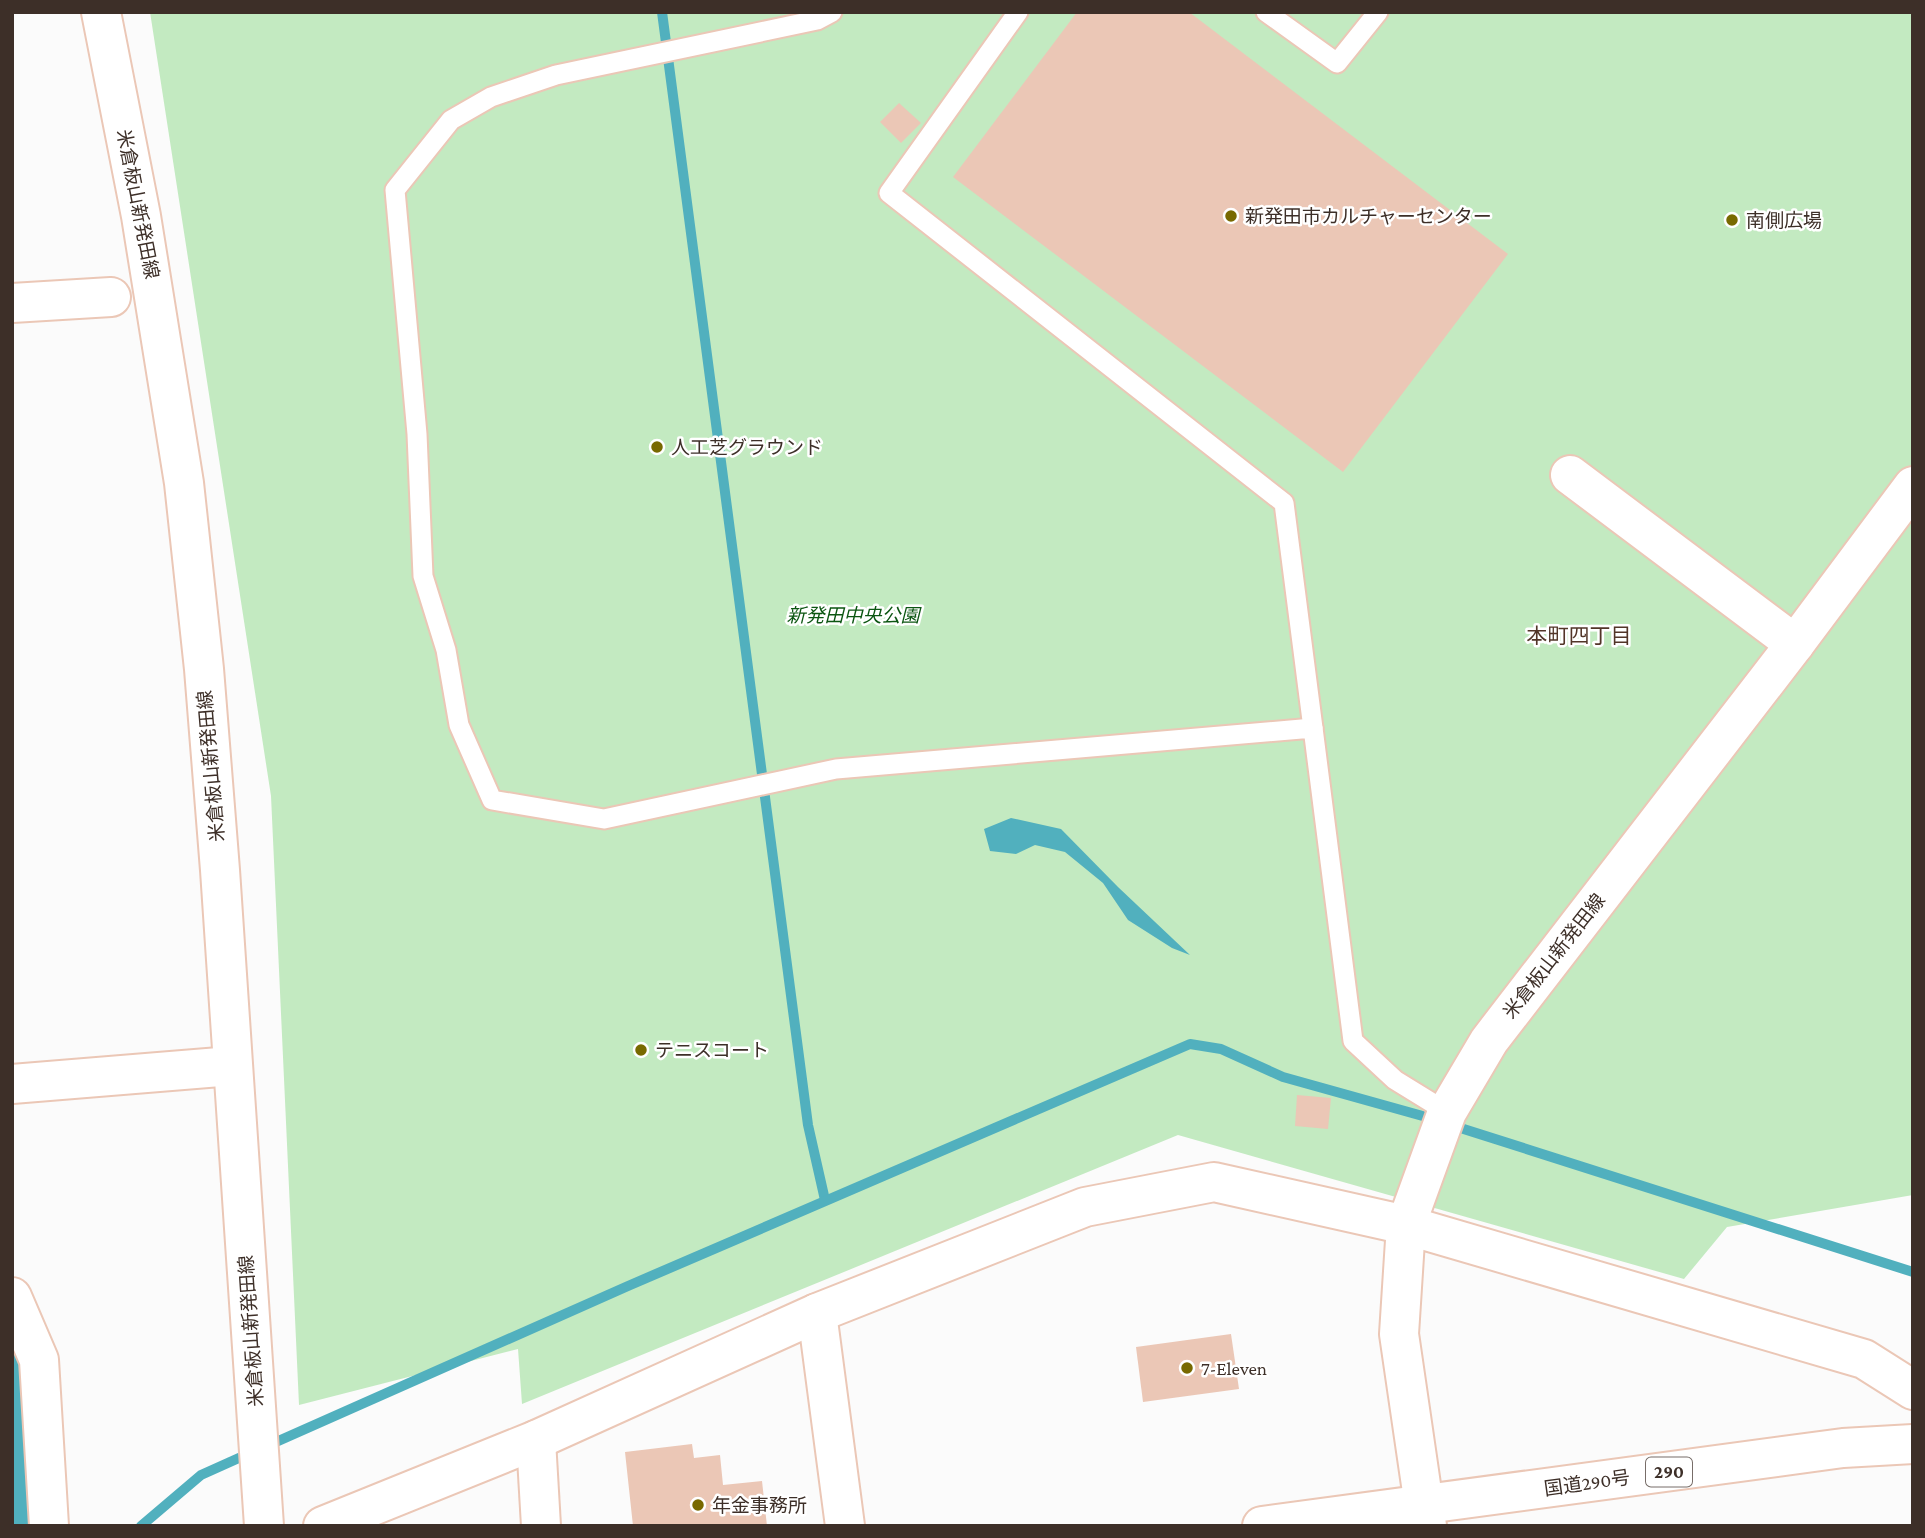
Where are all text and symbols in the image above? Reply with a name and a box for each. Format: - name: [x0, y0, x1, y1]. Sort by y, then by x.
- street label: 米倉板山新発田線: [113, 127, 163, 281]
- place label: 新発田市カルチャーセンター: [1245, 206, 1492, 227]
- marker: 新発田市カルチャーセンター: [1223, 208, 1239, 224]
- place label: 南側広場: [1746, 210, 1822, 231]
- marker: 南側広場: [1724, 212, 1740, 228]
- place label: 人工芝グラウンド: [671, 437, 823, 458]
- marker: 人工芝グラウンド: [649, 439, 665, 455]
- park label: 新発田中央公園: [786, 605, 922, 626]
- district label: 本町四丁目: [1527, 624, 1632, 648]
- street label: 米倉板山新発田線: [194, 689, 228, 843]
- street label: 米倉板山新発田線: [1499, 890, 1609, 1022]
- place label: テニスコート: [655, 1040, 769, 1061]
- marker: テニスコート: [633, 1042, 649, 1058]
- street label: 米倉板山新発田線: [235, 1254, 267, 1408]
- place label: 7-Eleven: [1201, 1358, 1267, 1379]
- marker: 7-Eleven: [1179, 1360, 1195, 1376]
- road number: 290: [1646, 1457, 1692, 1486]
- street label: 国道290号: [1543, 1467, 1631, 1499]
- place label: 年金事務所: [712, 1495, 807, 1516]
- marker: 年金事務所: [690, 1497, 706, 1513]

